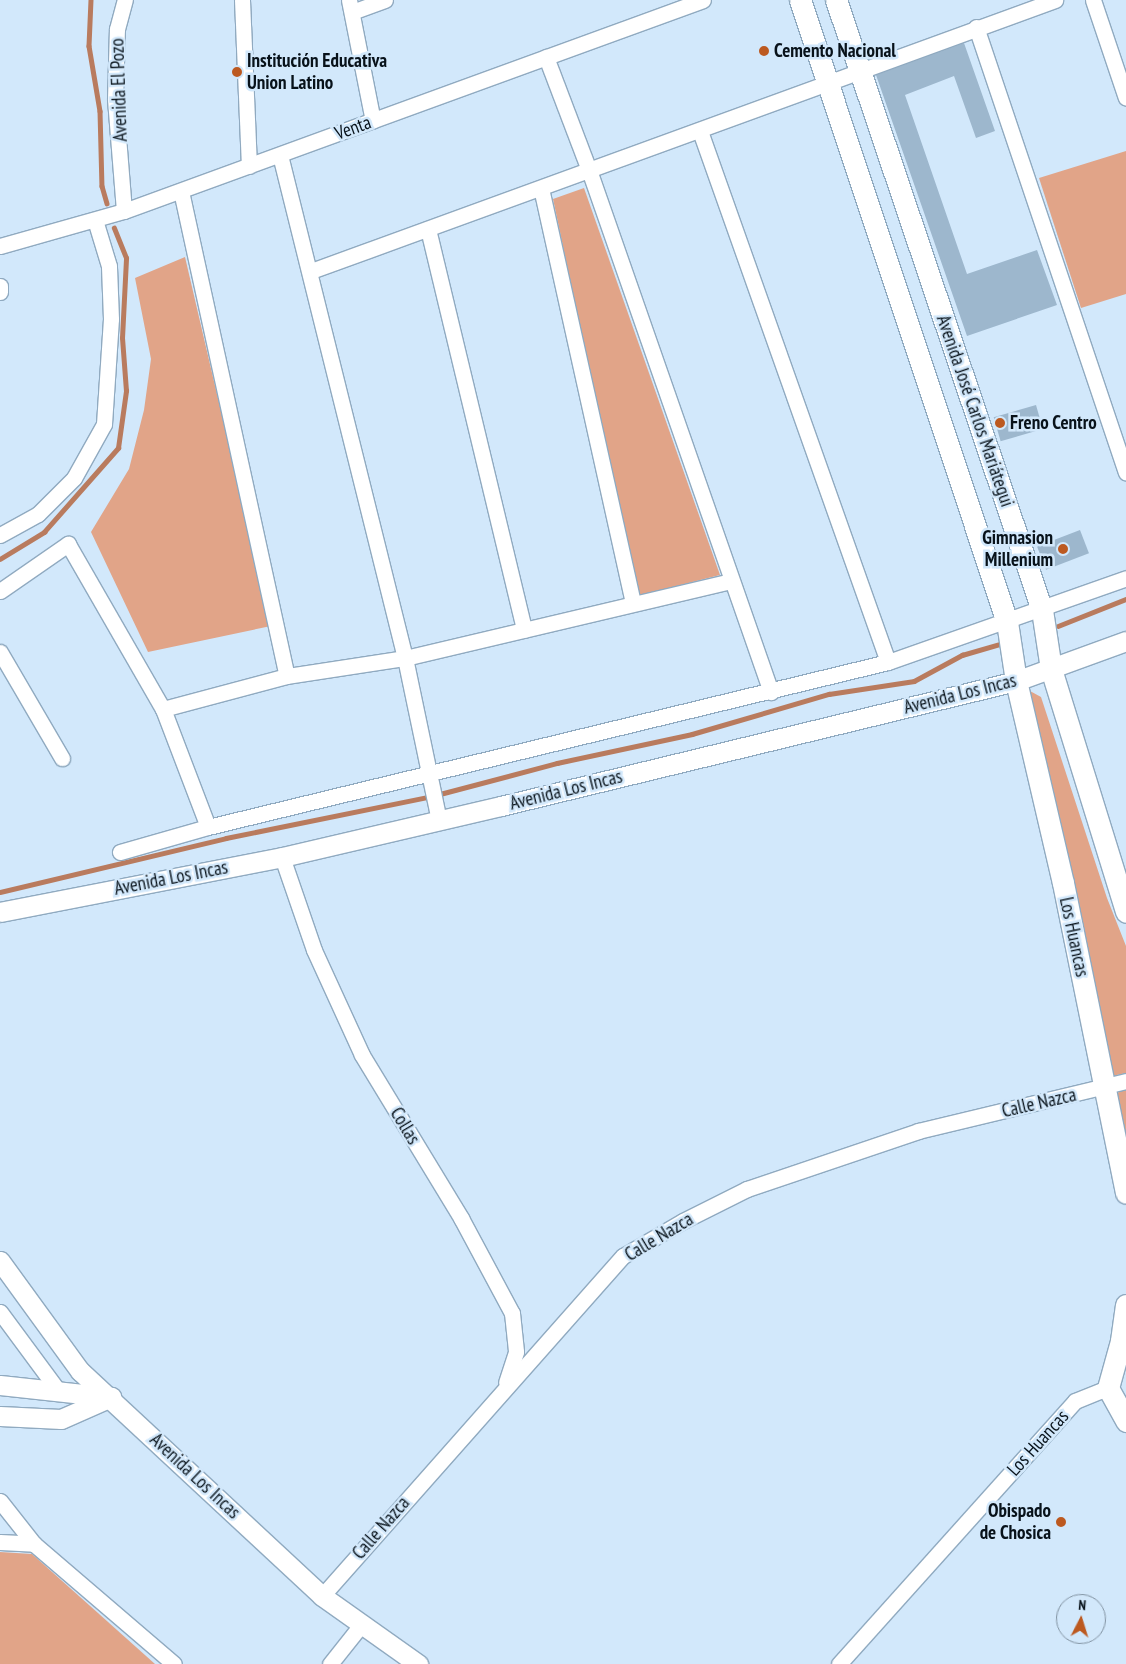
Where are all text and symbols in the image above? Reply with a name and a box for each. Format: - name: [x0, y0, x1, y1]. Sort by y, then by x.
- street label: Avenida El Pozo: [106, 38, 132, 142]
- place label: Cemento Nacional: [774, 40, 896, 62]
- marker: Cemento Nacional: [758, 45, 770, 57]
- place label: Institución Educativa Union Latino: [247, 50, 387, 94]
- marker: Institución Educativa Union Latino: [231, 66, 243, 78]
- street label: Venta: [332, 111, 374, 145]
- street label: Avenida José Carlos Mariátegui: [931, 312, 1019, 510]
- place label: Freno Centro: [1010, 412, 1097, 434]
- marker: Freno Centro: [994, 417, 1006, 429]
- place label: Gimnasion Millenium: [982, 527, 1053, 571]
- marker: Gimnasion Millenium: [1057, 543, 1069, 555]
- street label: Avenida Los Incas: [901, 669, 1019, 719]
- street label: Avenida Los Incas: [507, 765, 625, 815]
- street label: Avenida Los Incas: [112, 856, 230, 900]
- street label: Los Huancas: [1054, 895, 1094, 979]
- street label: Calle Nazca: [1000, 1083, 1078, 1123]
- street label: Collas: [385, 1103, 425, 1149]
- street label: Calle Nazca: [621, 1208, 697, 1266]
- street label: Los Huancas: [1002, 1405, 1074, 1481]
- street label: Avenida Los Incas: [145, 1428, 245, 1524]
- street label: Calle Nazca: [348, 1492, 414, 1564]
- place label: Obispado de Chosica: [979, 1500, 1051, 1544]
- marker: Obispado de Chosica: [1055, 1516, 1067, 1528]
- north arrow: [1056, 1594, 1106, 1644]
- text: N: [1078, 1596, 1087, 1614]

